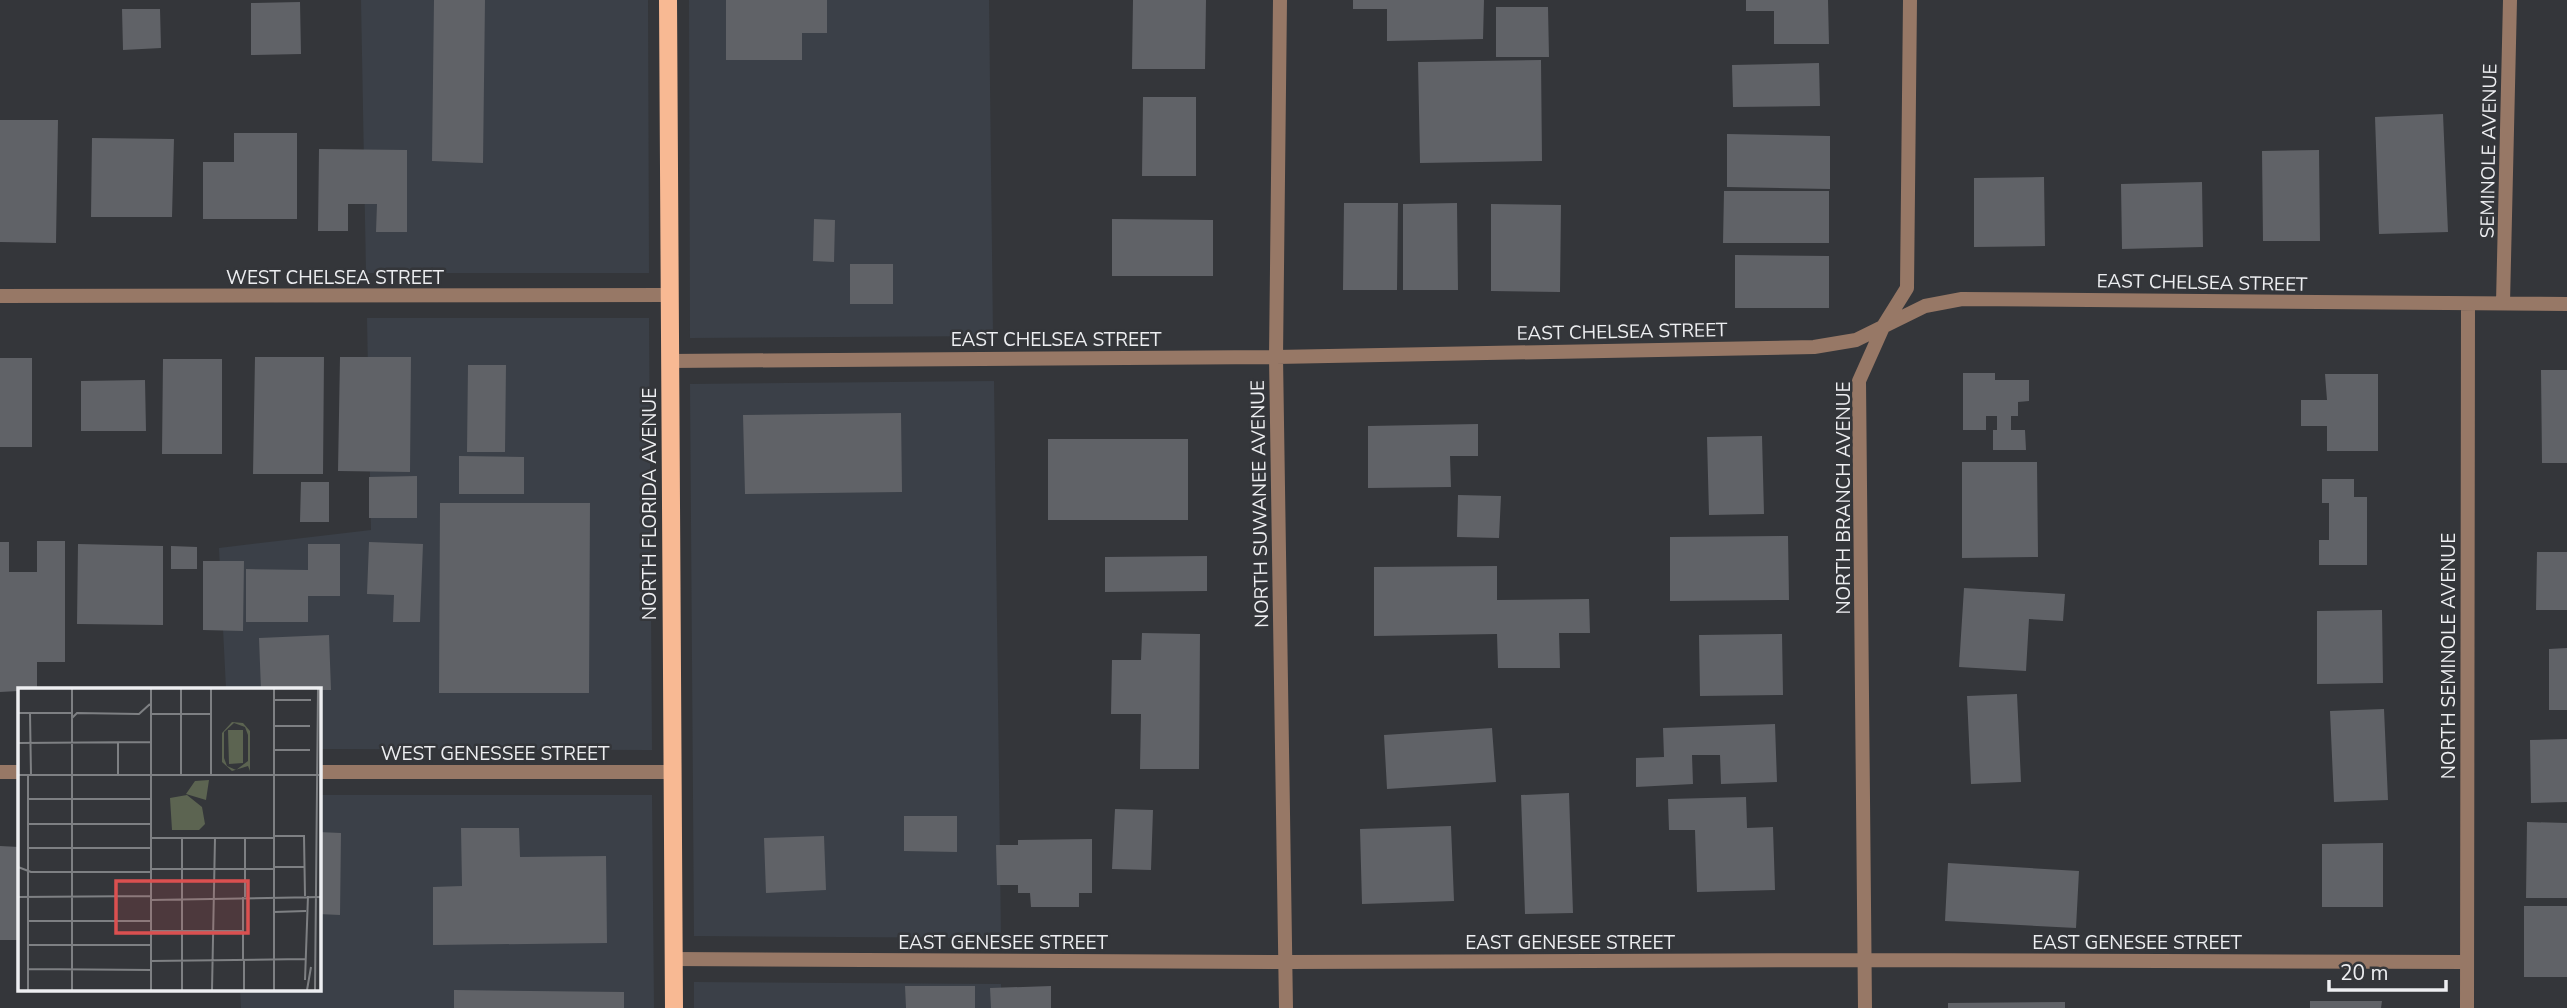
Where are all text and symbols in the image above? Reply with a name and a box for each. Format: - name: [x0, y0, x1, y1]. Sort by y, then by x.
- street label: SEMINOLE AVENUE: [2474, 63, 2504, 239]
- street label: WEST CHELSEA STREET: [226, 265, 445, 291]
- street label: EAST CHELSEA STREET: [2096, 268, 2308, 298]
- street label: EAST CHELSEA STREET: [1516, 317, 1728, 347]
- street label: EAST CHELSEA STREET: [951, 327, 1162, 353]
- street label: NORTH SUWANEE AVENUE: [1245, 380, 1275, 628]
- street label: NORTH BRANCH AVENUE: [1831, 381, 1857, 615]
- street label: NORTH FLORIDA AVENUE: [637, 388, 663, 620]
- street label: NORTH SEMINOLE AVENUE: [2436, 533, 2462, 779]
- inset map: [18, 688, 320, 990]
- street label: WEST GENESSEE STREET: [381, 741, 610, 767]
- street label: EAST GENESEE STREET: [898, 930, 1108, 956]
- street label: EAST GENESEE STREET: [1465, 930, 1675, 956]
- street label: EAST GENESEE STREET: [2032, 930, 2242, 956]
- scale bar: [2329, 948, 2446, 992]
- text: 20 m: [2340, 959, 2389, 987]

